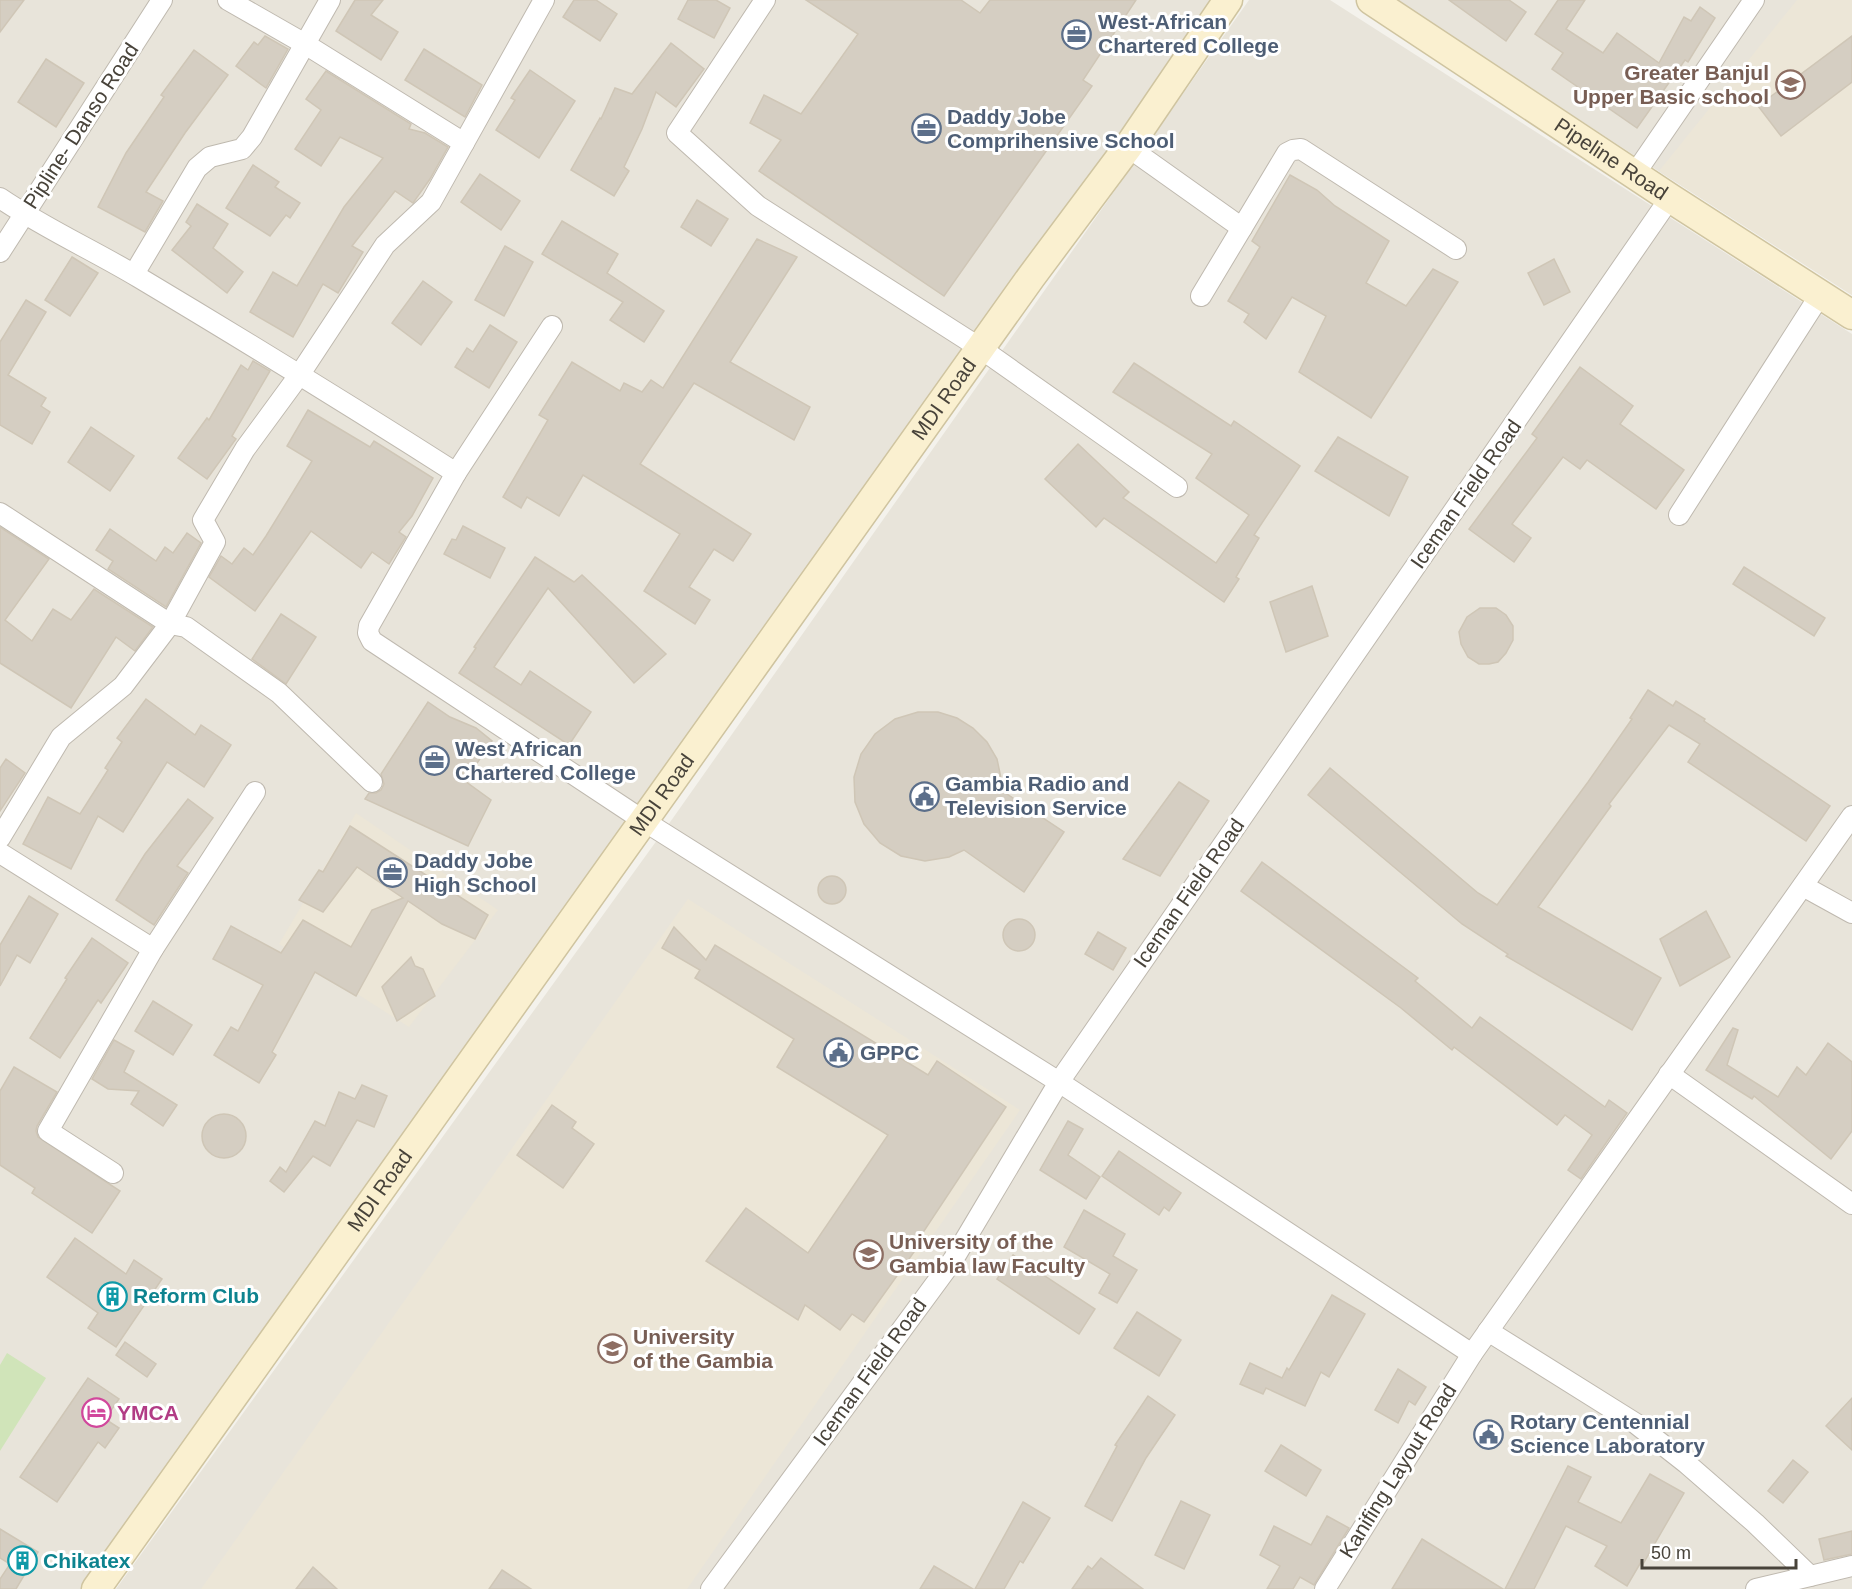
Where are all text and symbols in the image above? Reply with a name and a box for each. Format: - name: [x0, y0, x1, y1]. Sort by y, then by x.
- place label: West-African Chartered College: [1098, 10, 1279, 57]
- office icon: West-African Chartered College: [1061, 18, 1093, 50]
- street label: Pipline- Danso Road: [18, 39, 143, 213]
- place label: Greater Banjul Upper Basic school: [1573, 61, 1769, 108]
- school or university icon: Greater Banjul Upper Basic school: [1774, 69, 1806, 101]
- place label: Daddy Jobe Comprihensive School: [947, 105, 1175, 152]
- office icon: Daddy Jobe Comprihensive School: [910, 113, 942, 145]
- street label: Pipeline Road: [1550, 113, 1672, 204]
- street label: MDI Road: [907, 354, 980, 444]
- street label: Iceman Field Road: [1406, 415, 1526, 573]
- place label: West African Chartered College: [455, 737, 636, 784]
- office icon: West African Chartered College: [418, 745, 450, 777]
- street label: MDI Road: [625, 750, 698, 840]
- place label: Gambia Radio and Television Service: [945, 772, 1129, 819]
- public building icon: Gambia Radio and Television Service: [908, 780, 940, 812]
- street label: Iceman Field Road: [1129, 814, 1249, 972]
- place label: Daddy Jobe High School: [414, 849, 537, 896]
- office icon: Daddy Jobe High School: [377, 857, 409, 889]
- public building icon: GPPC: [823, 1037, 855, 1069]
- place label: GPPC: [860, 1041, 920, 1064]
- street label: MDI Road: [343, 1145, 416, 1236]
- place label: University of the Gambia law Faculty: [889, 1230, 1085, 1277]
- school or university icon: University of the Gambia law Faculty: [852, 1238, 884, 1270]
- building icon: Reform Club: [96, 1280, 128, 1312]
- place label: Reform Club: [133, 1284, 259, 1307]
- street label: Iceman Field Road: [808, 1294, 931, 1450]
- place label: University of the Gambia: [633, 1325, 773, 1372]
- school or university icon: University of the Gambia: [596, 1333, 628, 1365]
- street label: Kanifing Layout Road: [1335, 1379, 1461, 1562]
- hotel icon: YMCA: [80, 1397, 112, 1429]
- place label: YMCA: [117, 1401, 179, 1424]
- place label: Rotary Centennial Science Laboratory: [1510, 1410, 1705, 1457]
- public building icon: Rotary Centennial Science Laboratory: [1473, 1418, 1505, 1450]
- scale bar: [1642, 1532, 1796, 1570]
- text: 50 m: [1651, 1543, 1691, 1563]
- building icon: Chikatex: [6, 1545, 38, 1577]
- place label: Chikatex: [43, 1549, 131, 1572]

